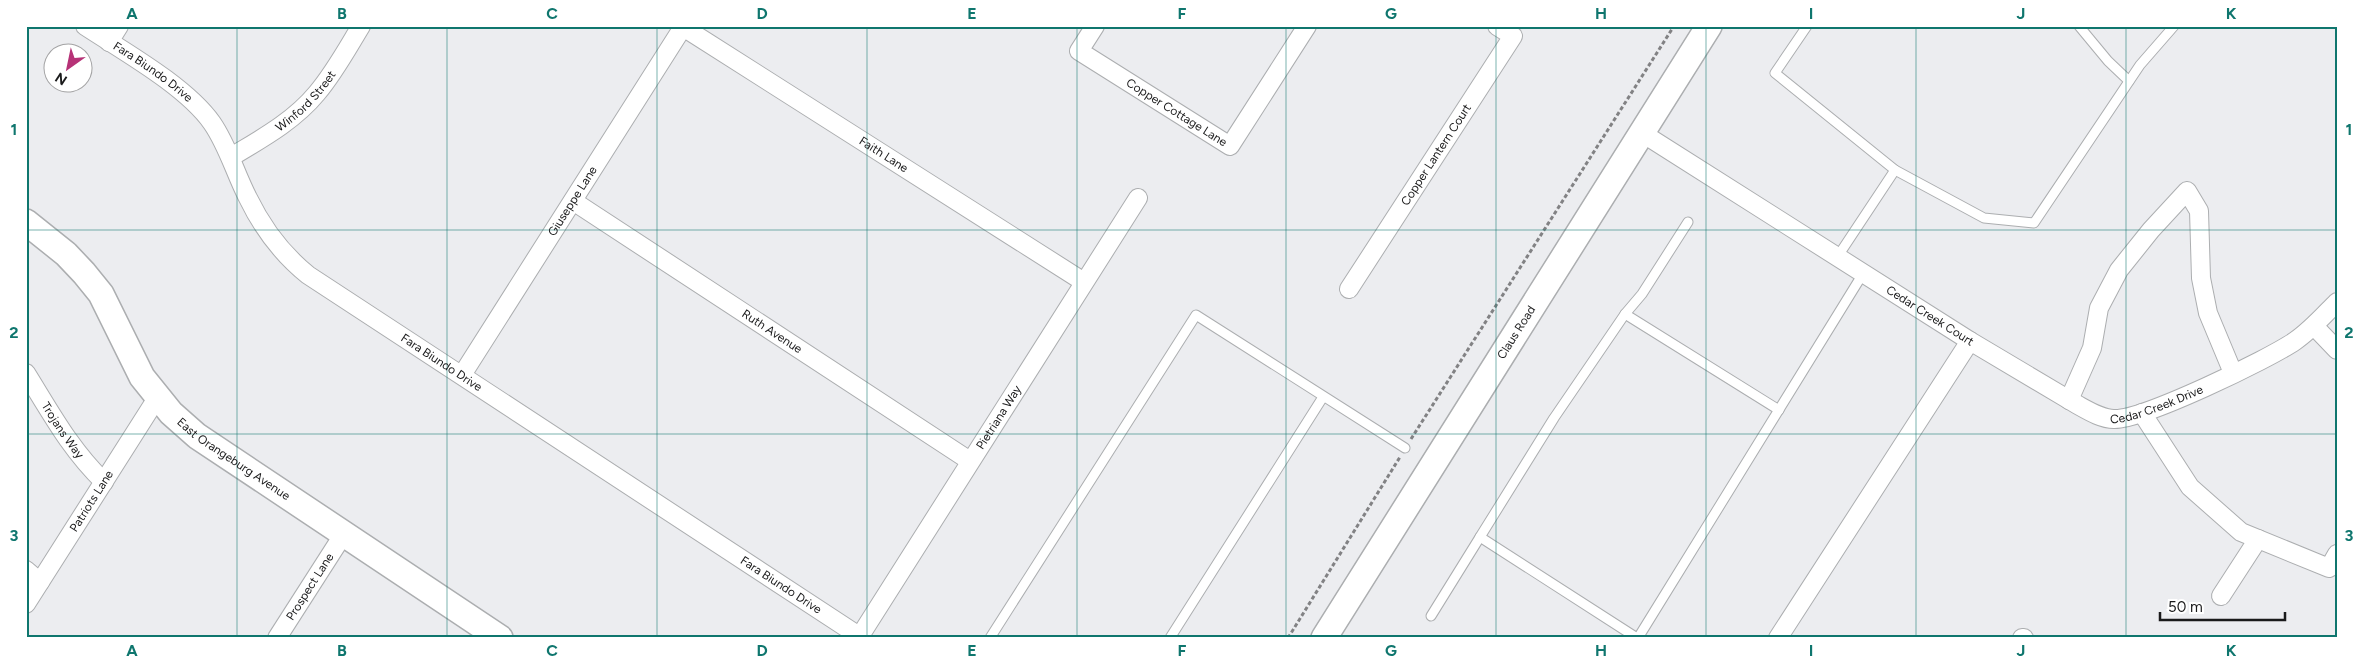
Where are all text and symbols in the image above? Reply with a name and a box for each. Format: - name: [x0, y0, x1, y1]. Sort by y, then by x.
- text: A: [126, 4, 138, 23]
- text: B: [337, 4, 347, 23]
- text: C: [546, 4, 558, 23]
- text: D: [756, 4, 768, 23]
- text: E: [967, 4, 977, 23]
- text: F: [1178, 4, 1187, 23]
- text: G: [1385, 4, 1397, 23]
- text: H: [1595, 4, 1607, 23]
- text: I: [1809, 4, 1813, 23]
- text: J: [2017, 4, 2025, 23]
- text: K: [2226, 4, 2237, 23]
- street label: Fara Biundo Drive: [111, 39, 196, 105]
- north arrow: [42, 42, 92, 92]
- text: N: [52, 68, 70, 89]
- street label: Winford Street: [273, 68, 339, 134]
- street label: Copper Cottage Lane: [1124, 75, 1230, 150]
- street label: Copper Lantern Court: [1398, 101, 1474, 208]
- text: 1: [11, 120, 17, 139]
- text: 1: [2346, 120, 2352, 139]
- street label: Faith Lane: [857, 134, 911, 176]
- street label: Giuseppe Lane: [545, 163, 600, 239]
- street label: Cedar Creek Court: [1884, 283, 1977, 349]
- street label: Claus Road: [1494, 303, 1538, 362]
- street label: Ruth Avenue: [739, 307, 805, 356]
- text: 2: [9, 323, 19, 342]
- text: 2: [2344, 323, 2354, 342]
- street label: Fara Biundo Drive: [398, 331, 485, 394]
- street label: Pietriana Way: [973, 382, 1025, 452]
- street label: Cedar Creek Drive: [2110, 382, 2206, 426]
- street label: Trojans Way: [39, 400, 87, 462]
- street label: East Orangeburg Avenue: [174, 415, 293, 503]
- street label: Patriots Lane: [67, 467, 116, 534]
- text: 3: [10, 526, 19, 545]
- text: 3: [2345, 526, 2354, 545]
- street label: Prospect Lane: [283, 550, 337, 623]
- street label: Fara Biundo Drive: [738, 553, 825, 617]
- scale bar: [2160, 589, 2286, 621]
- text: 50 m: [2168, 598, 2203, 616]
- text: A: [126, 641, 138, 660]
- text: B: [337, 641, 347, 660]
- text: C: [546, 641, 558, 660]
- text: D: [756, 641, 768, 660]
- text: E: [967, 641, 977, 660]
- text: F: [1178, 641, 1187, 660]
- text: G: [1385, 641, 1397, 660]
- text: H: [1595, 641, 1607, 660]
- text: I: [1809, 641, 1813, 660]
- text: J: [2017, 641, 2025, 660]
- text: K: [2226, 641, 2237, 660]

